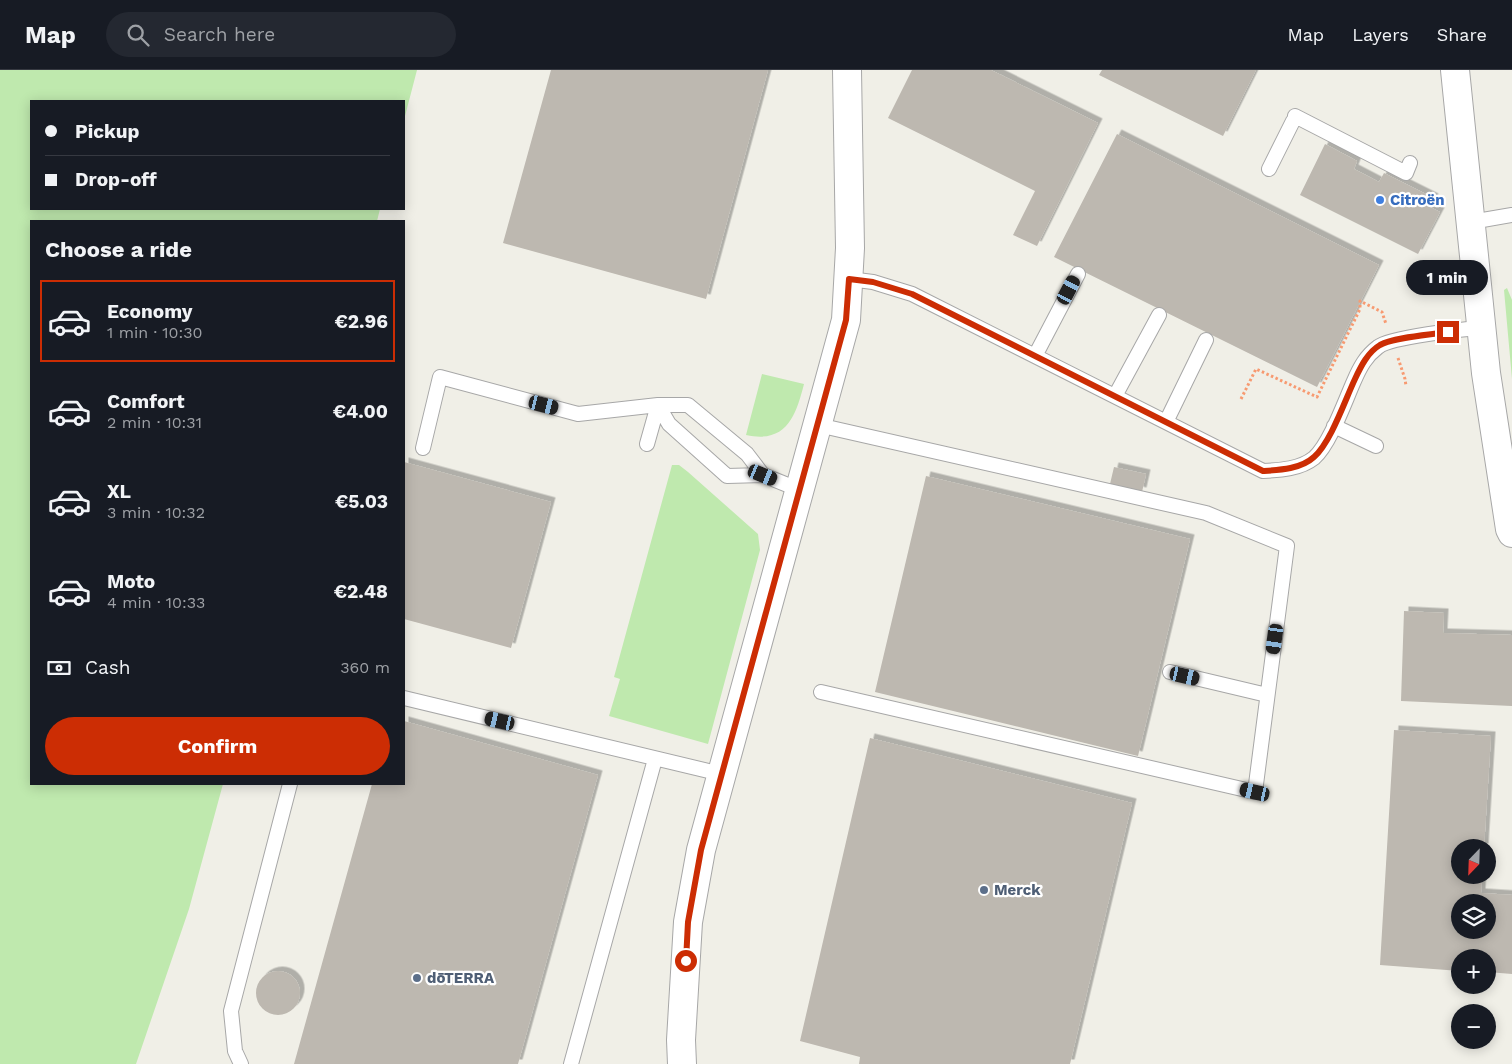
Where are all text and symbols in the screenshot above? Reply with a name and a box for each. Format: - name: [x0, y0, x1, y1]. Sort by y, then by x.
- search box: [106, 12, 456, 57]
- text: Map: [25, 21, 76, 49]
- icon: search: [124, 21, 152, 49]
- text: Search here: [164, 23, 275, 46]
- text: Map: [1287, 24, 1324, 45]
- text: Layers: [1352, 24, 1409, 45]
- text: Share: [1437, 24, 1487, 45]
- text: Pickup: [75, 120, 139, 143]
- text: Drop-off: [75, 168, 157, 191]
- place label: Citroën: [1390, 191, 1444, 209]
- marker: Citroën: [1374, 194, 1386, 206]
- text: Choose a ride: [45, 237, 192, 262]
- callout: 1 min: [1407, 260, 1489, 294]
- text: 1 min: [1426, 268, 1468, 287]
- car: [1055, 273, 1082, 307]
- icon: car: [47, 299, 92, 344]
- text: Economy: [107, 300, 192, 323]
- text: €2.96: [334, 310, 388, 333]
- route end: [1437, 321, 1459, 343]
- text: 1 min · 10:30: [107, 323, 203, 342]
- icon: car: [47, 389, 92, 434]
- text: Comfort: [107, 390, 185, 413]
- car: [527, 394, 560, 416]
- text: €4.00: [333, 400, 388, 423]
- text: 2 min · 10:31: [107, 413, 202, 432]
- car: [746, 462, 779, 488]
- icon: car: [47, 479, 92, 524]
- text: XL: [107, 480, 131, 503]
- text: €5.03: [335, 490, 388, 513]
- text: 3 min · 10:32: [107, 503, 205, 522]
- icon: car: [47, 569, 92, 614]
- text: Moto: [107, 570, 155, 593]
- text: €2.48: [334, 580, 388, 603]
- text: 4 min · 10:33: [107, 593, 205, 612]
- car: [1265, 623, 1284, 655]
- icon: cash: [45, 654, 73, 682]
- text: Cash: [85, 656, 131, 679]
- text: 360 m: [340, 658, 390, 677]
- car: [1168, 665, 1201, 687]
- car: [483, 710, 516, 732]
- button: Confirm: [45, 717, 390, 775]
- car: [1238, 781, 1271, 803]
- north arrow: [1451, 839, 1496, 884]
- map controls: [1451, 839, 1496, 1049]
- place label: Merck: [994, 881, 1041, 899]
- marker: Merck: [978, 884, 990, 896]
- button: layers: [1451, 894, 1496, 939]
- button: +: [1451, 949, 1496, 994]
- route start: [675, 950, 697, 972]
- place label: dōTERRA: [427, 969, 495, 987]
- marker: dōTERRA: [411, 972, 423, 984]
- button: −: [1451, 1004, 1496, 1049]

